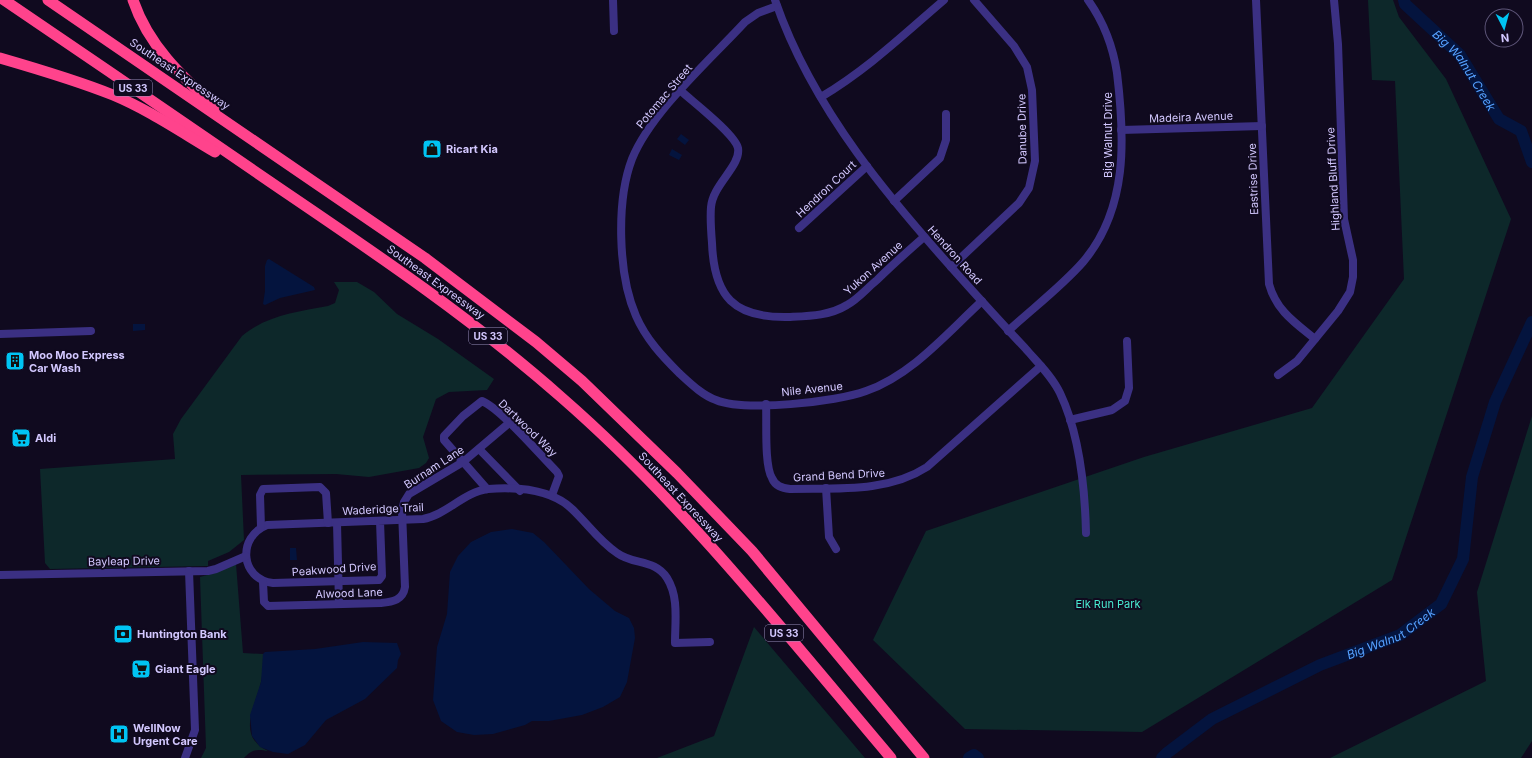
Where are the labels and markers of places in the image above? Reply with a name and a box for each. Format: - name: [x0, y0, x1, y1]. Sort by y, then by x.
- shop icon: Ricart Kia: [421, 138, 443, 160]
- place label: Ricart Kia: [446, 142, 498, 156]
- place label: Moo Moo Express Car Wash: [29, 348, 125, 375]
- building icon: Moo Moo Express Car Wash: [4, 350, 26, 372]
- supermarket icon: Aldi: [10, 427, 32, 449]
- place label: Aldi: [35, 431, 56, 445]
- bank icon: Huntington Bank: [112, 623, 134, 645]
- place label: Huntington Bank: [137, 627, 227, 641]
- supermarket icon: Giant Eagle: [130, 658, 152, 680]
- place label: Giant Eagle: [155, 662, 216, 676]
- place label: WellNow Urgent Care: [133, 721, 198, 748]
- hospital icon: WellNow Urgent Care: [108, 723, 130, 745]

